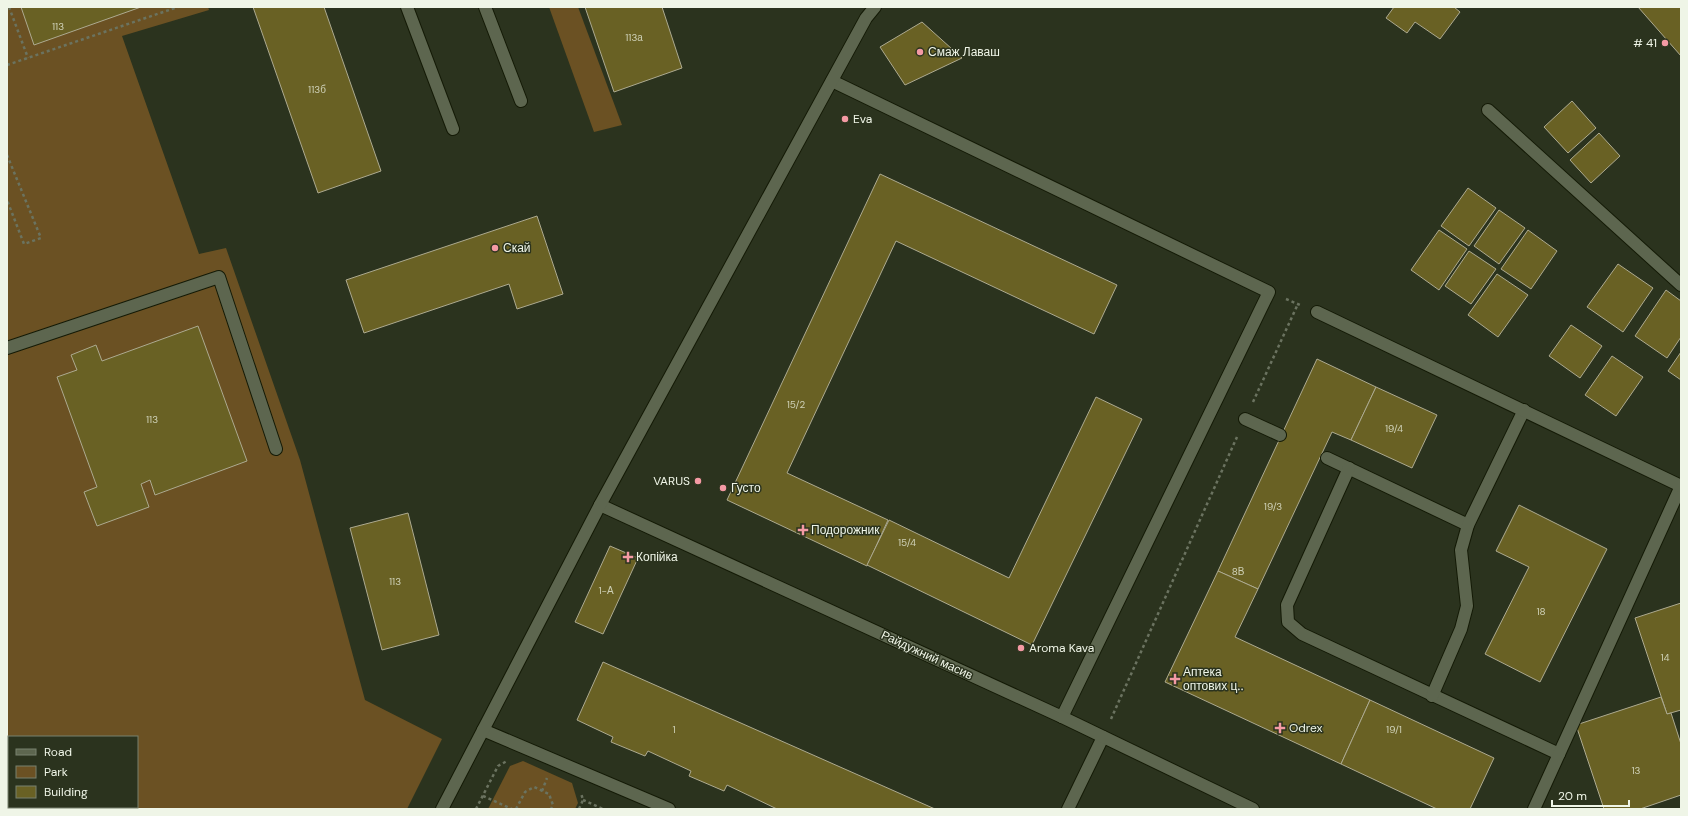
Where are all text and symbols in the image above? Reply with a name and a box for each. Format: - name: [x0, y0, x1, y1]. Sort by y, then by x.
- house number: 113: [52, 20, 64, 33]
- house number: 113а: [625, 31, 643, 44]
- place label: # 41: [1633, 35, 1657, 51]
- marker: # 41: [1660, 38, 1670, 48]
- place label: Смаж Лаваш: [928, 44, 1000, 60]
- marker: Смаж Лаваш: [915, 47, 925, 57]
- house number: 113б: [308, 83, 326, 96]
- place label: Eva: [853, 111, 872, 127]
- marker: Eva: [840, 114, 850, 124]
- place label: Скай: [503, 240, 531, 256]
- marker: Скай: [490, 243, 500, 253]
- house number: 15/2: [787, 398, 806, 411]
- house number: 113: [146, 413, 158, 426]
- house number: 19/4: [1385, 422, 1403, 435]
- place label: VARUS: [653, 473, 690, 489]
- marker: VARUS: [693, 476, 703, 486]
- place label: Густо: [731, 480, 761, 496]
- marker: Густо: [718, 483, 728, 493]
- house number: 19/3: [1264, 500, 1282, 513]
- place label: Подорожник: [811, 522, 880, 538]
- marker: Подорожник: [798, 525, 808, 535]
- house number: 15/4: [898, 536, 916, 549]
- place label: Копійка: [636, 549, 678, 565]
- marker: Копійка: [623, 552, 633, 562]
- house number: 8В: [1232, 565, 1245, 578]
- house number: 113: [389, 575, 401, 588]
- house number: 1-А: [598, 584, 614, 597]
- house number: 18: [1536, 605, 1546, 618]
- street label: Райдужний масив: [879, 627, 975, 683]
- place label: Aroma Kava: [1029, 640, 1094, 656]
- marker: Aroma Kava: [1016, 643, 1026, 653]
- house number: 14: [1660, 651, 1670, 664]
- place label: Аптека оптових ц‥: [1183, 664, 1244, 694]
- marker: Аптека оптових ц‥: [1170, 674, 1180, 684]
- place label: Odrex: [1289, 720, 1323, 736]
- marker: Odrex: [1274, 722, 1286, 734]
- house number: 1: [672, 723, 676, 736]
- house number: 19/1: [1386, 723, 1402, 736]
- legend: [8, 736, 138, 808]
- text: Road: [44, 744, 72, 760]
- text: Park: [44, 764, 68, 780]
- house number: 13: [1631, 764, 1641, 777]
- scale bar: [1552, 782, 1629, 808]
- text: Building: [44, 784, 88, 800]
- text: 20 m: [1558, 788, 1587, 804]

